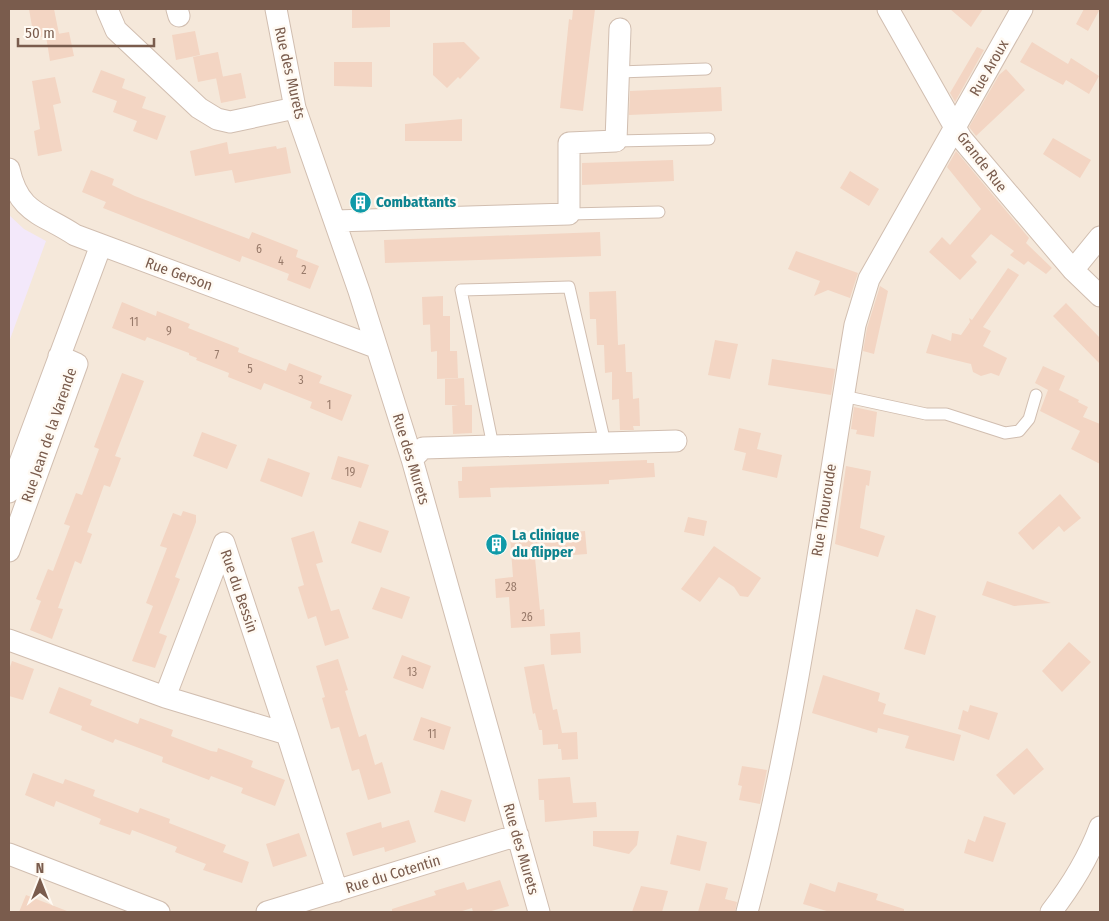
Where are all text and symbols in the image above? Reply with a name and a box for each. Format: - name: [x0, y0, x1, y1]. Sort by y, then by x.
- scale bar: [18, 15, 154, 47]
- text: 50 m: [25, 24, 55, 42]
- street label: Rue des Murets: [271, 25, 309, 121]
- street label: Rue Aroux: [966, 36, 1012, 99]
- street label: Grande Rue: [953, 128, 1011, 196]
- building icon: Combattants: [348, 190, 372, 214]
- place label: Combattants: [376, 193, 457, 211]
- house number: 6: [256, 242, 262, 256]
- street label: Rue Gerson: [143, 254, 215, 294]
- house number: 4: [278, 254, 284, 268]
- house number: 2: [301, 263, 307, 277]
- house number: 11: [129, 315, 139, 329]
- house number: 9: [166, 324, 172, 338]
- house number: 7: [215, 348, 220, 362]
- house number: 5: [247, 362, 253, 376]
- street label: Rue Jean de la Varende: [18, 365, 80, 505]
- house number: 3: [298, 373, 304, 387]
- house number: 1: [327, 398, 331, 412]
- street label: Rue des Murets: [389, 411, 433, 507]
- street label: Rue Thouroude: [808, 462, 840, 558]
- house number: 19: [345, 465, 355, 479]
- place label: La clinique du flipper: [512, 526, 580, 561]
- building icon: La clinique du flipper: [484, 532, 508, 556]
- street label: Rue du Bessin: [216, 547, 262, 635]
- house number: 28: [505, 580, 517, 594]
- house number: 26: [521, 610, 533, 624]
- house number: 13: [407, 665, 417, 679]
- house number: 11: [427, 727, 437, 741]
- street label: Rue des Murets: [499, 801, 543, 897]
- street label: Rue du Cotentin: [343, 851, 443, 897]
- north arrow: [15, 856, 65, 906]
- text: N: [36, 860, 44, 877]

